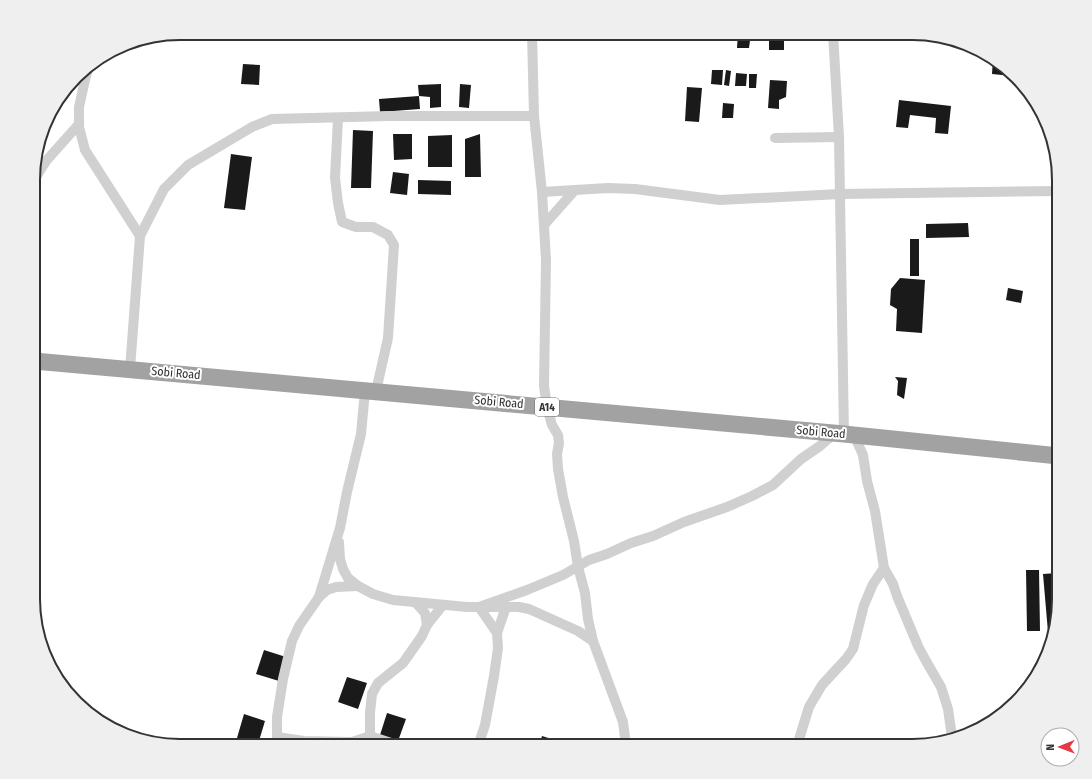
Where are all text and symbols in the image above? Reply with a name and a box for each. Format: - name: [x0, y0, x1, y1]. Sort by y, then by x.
- street label: Sobi Road: [151, 364, 201, 382]
- street label: Sobi Road: [474, 393, 524, 411]
- road number: A14: [535, 398, 559, 416]
- street label: Sobi Road: [796, 423, 846, 441]
- north arrow: [1040, 727, 1080, 767]
- text: N: [1044, 744, 1057, 751]

